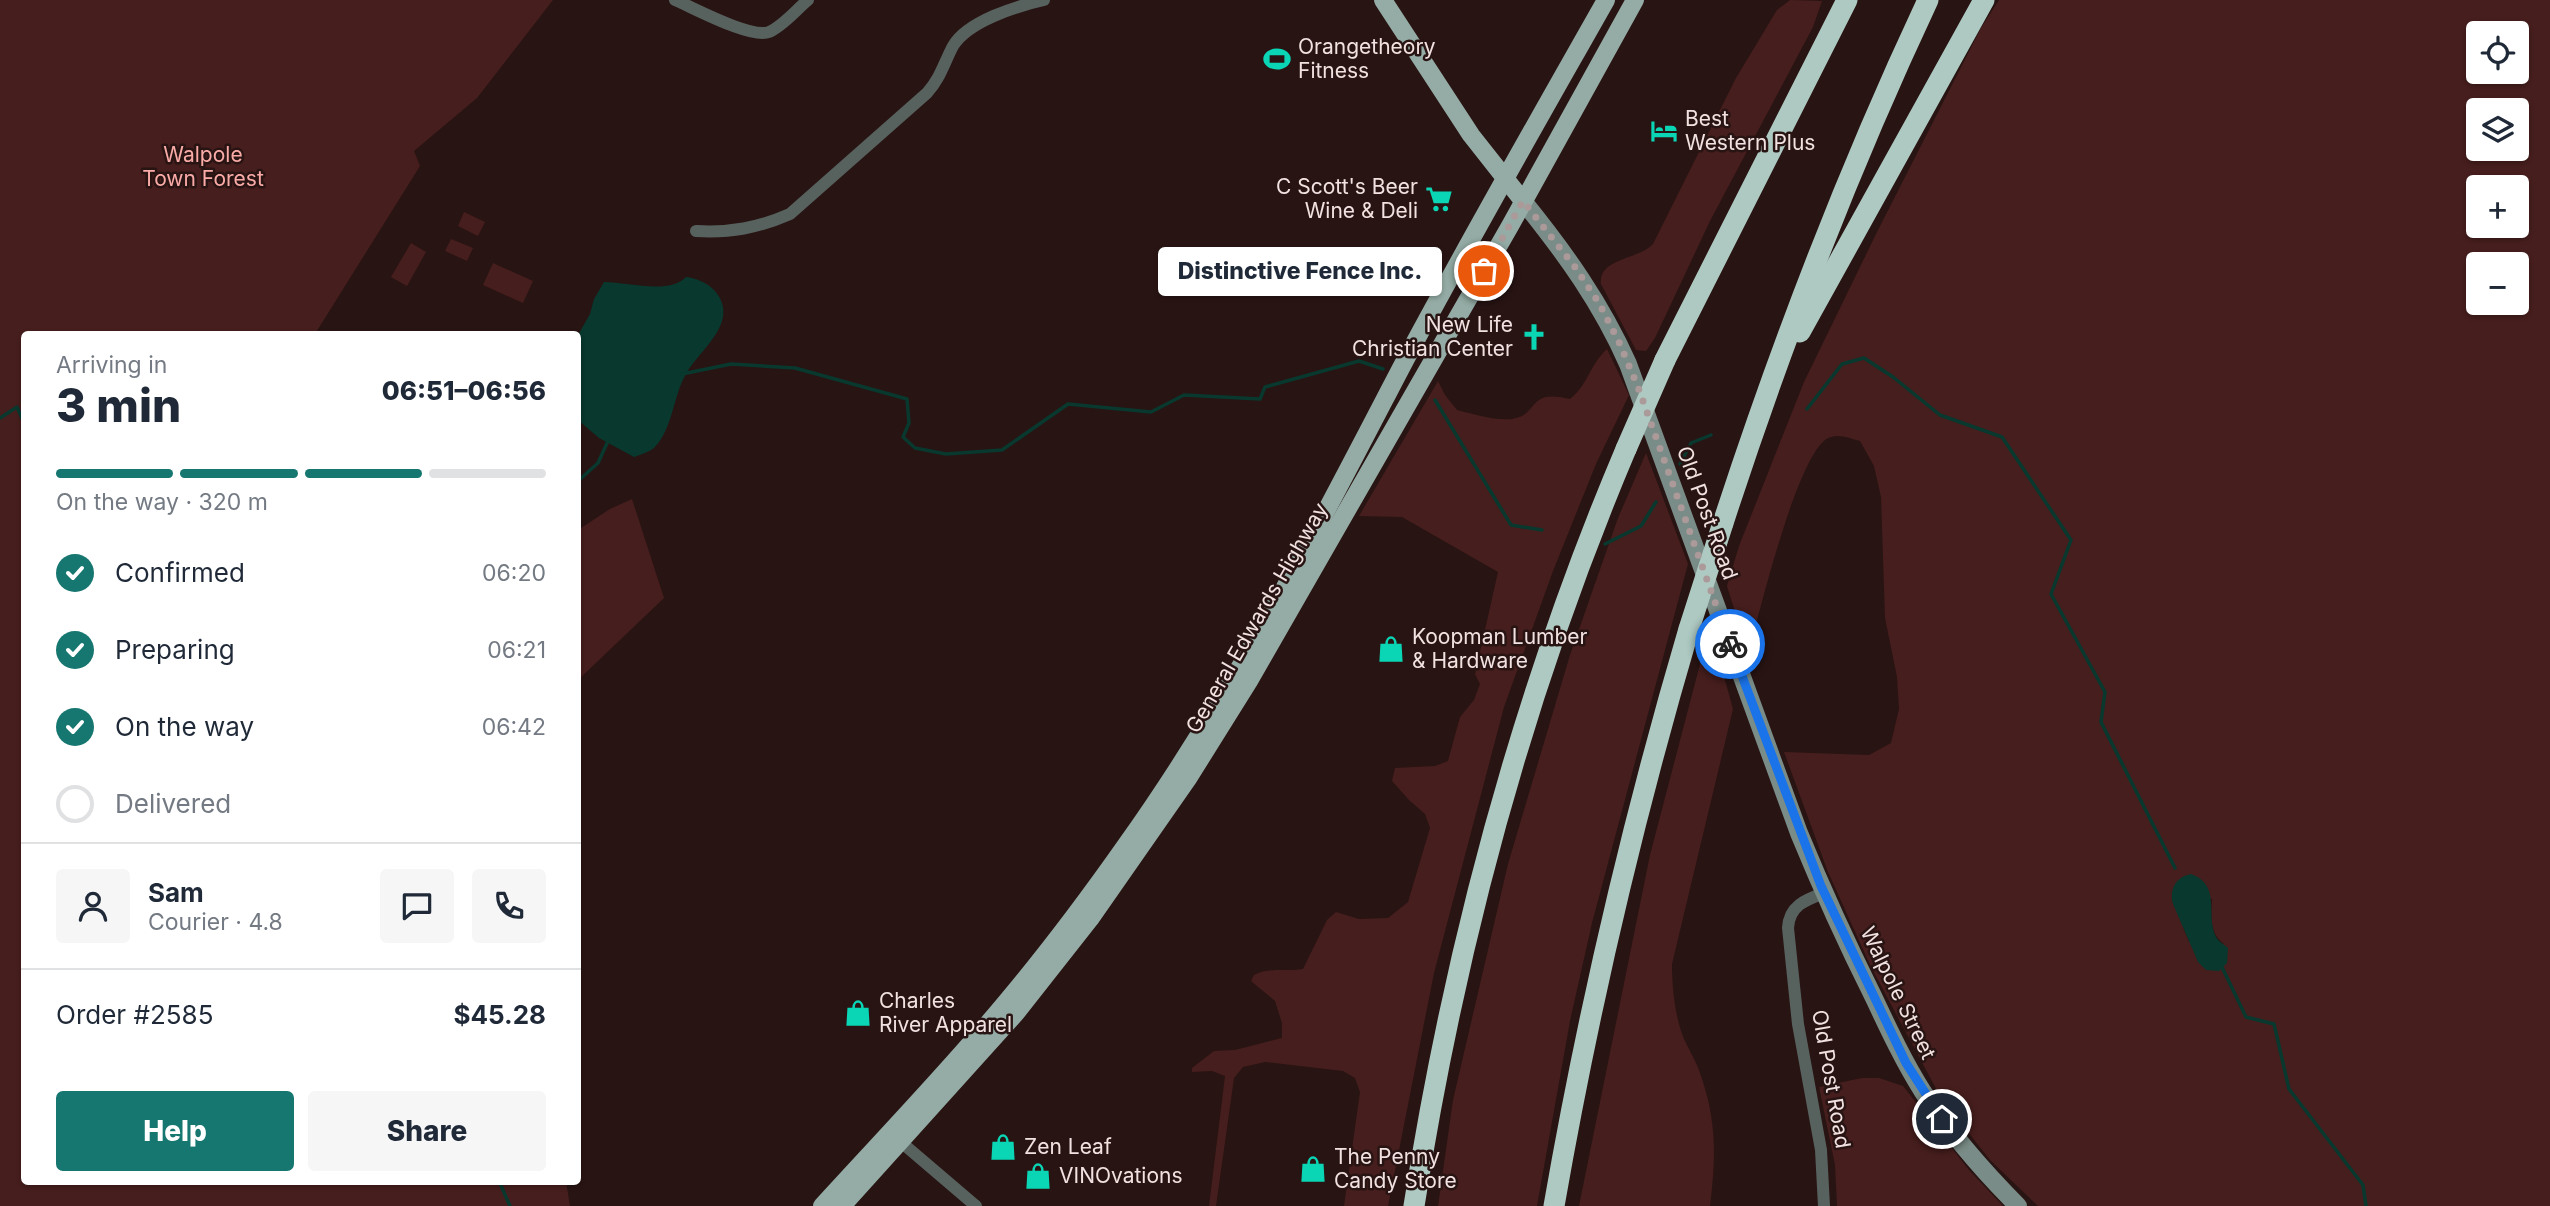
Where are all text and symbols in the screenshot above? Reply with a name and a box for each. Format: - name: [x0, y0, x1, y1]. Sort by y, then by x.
- map controls: [2466, 21, 2529, 315]
- button: locate: [2466, 21, 2529, 84]
- place label: Orangetheory Fitness: [1298, 34, 1436, 83]
- sports icon: Orangetheory Fitness: [1262, 44, 1292, 74]
- button: layers: [2466, 98, 2529, 161]
- place label: Best Western Plus: [1685, 106, 1815, 155]
- hotel icon: Best Western Plus: [1649, 116, 1679, 146]
- park label: Walpole Town Forest: [142, 142, 264, 191]
- place label: C Scott's Beer Wine & Deli: [1276, 174, 1418, 223]
- button: +: [2466, 175, 2529, 238]
- supermarket icon: C Scott's Beer Wine & Deli: [1424, 184, 1454, 214]
- pin: [1454, 241, 1514, 301]
- callout: Distinctive Fence Inc.: [1158, 246, 1442, 296]
- icon: bag: [1465, 252, 1503, 290]
- button: −: [2466, 252, 2529, 315]
- text: Distinctive Fence Inc.: [1178, 257, 1422, 285]
- place label: New Life Christian Center: [1352, 312, 1513, 361]
- church icon: New Life Christian Center: [1519, 322, 1549, 352]
- text: Arriving in: [56, 351, 167, 379]
- text: 06:51–06:56: [382, 375, 546, 406]
- text: 3 min: [56, 377, 181, 433]
- street label: Old Post Road: [1672, 443, 1743, 583]
- text: On the way · 320 m: [56, 488, 268, 516]
- street label: General Edwards Highway: [1180, 498, 1333, 737]
- icon: check: [56, 554, 94, 592]
- text: Confirmed: [115, 557, 245, 588]
- text: 06:20: [482, 559, 546, 587]
- courier: [1695, 609, 1765, 679]
- place label: Koopman Lumber & Hardware: [1412, 624, 1588, 673]
- icon: bike: [1711, 625, 1749, 663]
- icon: check: [56, 631, 94, 669]
- text: Preparing: [115, 634, 235, 665]
- shop icon: Koopman Lumber & Hardware: [1376, 634, 1406, 664]
- text: 06:21: [487, 636, 546, 664]
- icon: check: [56, 708, 94, 746]
- text: On the way: [115, 711, 254, 742]
- text: 06:42: [482, 713, 546, 741]
- text: Delivered: [115, 788, 231, 819]
- button: person: [56, 869, 130, 943]
- button: chat: [380, 869, 454, 943]
- button: phone: [472, 869, 546, 943]
- text: Sam: [148, 877, 204, 908]
- text: Courier · 4.8: [148, 908, 283, 936]
- street label: Walpole Street: [1856, 922, 1941, 1063]
- place label: Charles River Apparel: [879, 988, 1012, 1037]
- shop icon: Charles River Apparel: [843, 998, 873, 1028]
- text: Order #2585: [56, 999, 213, 1030]
- text: $45.28: [453, 999, 546, 1030]
- street label: Old Post Road: [1807, 1008, 1856, 1150]
- pin: [1912, 1089, 1972, 1149]
- button: Help: [56, 1091, 294, 1171]
- button: Share: [308, 1091, 546, 1171]
- icon: home: [1923, 1100, 1961, 1138]
- shop icon: Zen Leaf: [988, 1132, 1018, 1162]
- place label: Zen Leaf: [1024, 1134, 1112, 1159]
- place label: The Penny Candy Store: [1334, 1144, 1457, 1193]
- shop icon: The Penny Candy Store: [1298, 1154, 1328, 1184]
- shop icon: VINOvations: [1023, 1161, 1053, 1191]
- place label: VINOvations: [1059, 1163, 1183, 1188]

